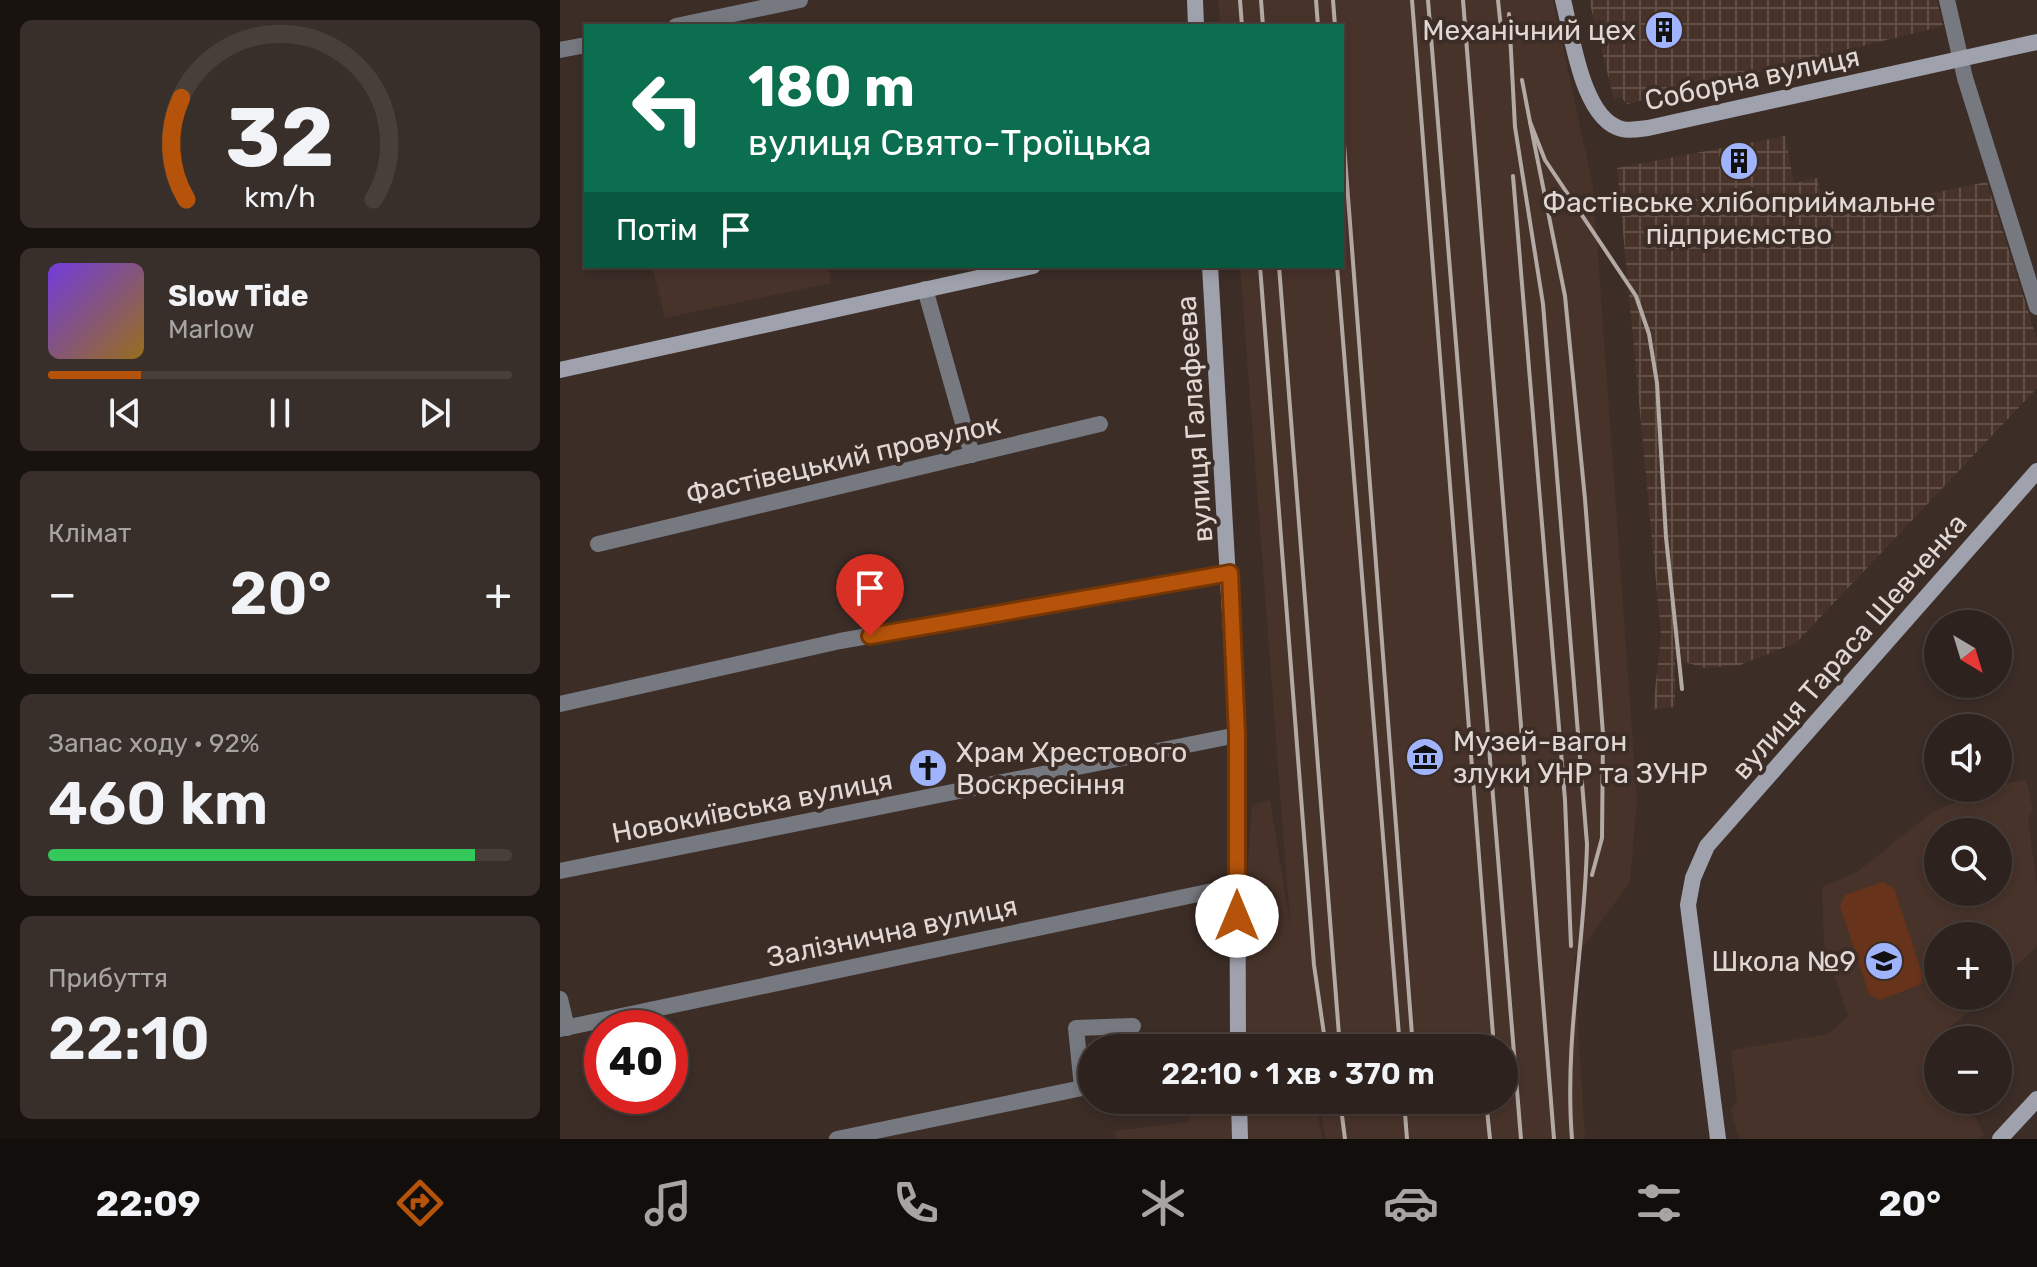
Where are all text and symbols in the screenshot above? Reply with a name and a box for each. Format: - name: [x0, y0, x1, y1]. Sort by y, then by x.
- building icon: Механічний цех: [1643, 9, 1685, 51]
- place label: Механічний цех: [1422, 14, 1636, 47]
- street label: Соборна вулиця: [1641, 40, 1863, 117]
- text: 180 m: [748, 54, 915, 120]
- icon: left: [616, 56, 720, 160]
- text: 32: [226, 88, 334, 187]
- text: вулиця Свято-Троїцька: [748, 121, 1152, 164]
- building icon: Фастівське хлібоприймальне підприємство: [1718, 140, 1760, 182]
- text: km/h: [244, 180, 316, 214]
- place label: Фастівське хлібоприймальне підприємство: [1542, 186, 1936, 251]
- icon: arrive: [714, 208, 758, 252]
- text: Потім: [616, 212, 698, 248]
- text: Slow Tide: [168, 278, 308, 314]
- street label: вулиця Галафеєва: [1169, 295, 1220, 543]
- text: Marlow: [168, 314, 255, 345]
- icon: previous: [103, 391, 147, 435]
- icon: pause: [258, 391, 302, 435]
- icon: next: [413, 391, 457, 435]
- street label: Фастівецький провулок: [683, 407, 1003, 512]
- street label: вулиця Тараса Шевченка: [1725, 507, 1974, 786]
- text: Клімат: [48, 518, 131, 549]
- pin: [836, 554, 904, 636]
- text: 20°: [229, 558, 332, 629]
- icon: arrive: [848, 566, 892, 610]
- text: −: [48, 568, 77, 620]
- text: +: [485, 568, 512, 620]
- north arrow: [1924, 610, 2012, 698]
- map controls: [1924, 610, 2012, 1114]
- button: sound: [1924, 714, 2012, 802]
- place label: Музей-вагон злуки УНР та ЗУНР: [1453, 725, 1708, 790]
- text: Запас ходу · 92%: [48, 728, 260, 759]
- place label: Храм Хрестового Воскресіння: [956, 736, 1187, 801]
- museum icon: Музей-вагон злуки УНР та ЗУНР: [1404, 736, 1446, 778]
- church icon: Храм Хрестового Воскресіння: [907, 747, 949, 789]
- street label: Новокиївська вулиця: [609, 763, 895, 850]
- text: 460 km: [48, 768, 268, 839]
- button: search: [1924, 818, 2012, 906]
- position arrow: [1195, 874, 1279, 958]
- street label: Залізнична вулиця: [764, 889, 1020, 974]
- button: +: [1924, 922, 2012, 1010]
- school or university icon: Школа №9: [1863, 940, 1905, 982]
- place label: Школа №9: [1711, 945, 1856, 978]
- text: Прибуття: [48, 963, 168, 994]
- text: 22:10: [48, 1003, 210, 1074]
- speed limit sign: 40: [584, 1010, 688, 1114]
- button: −: [1924, 1026, 2012, 1114]
- text: 22:10 · 1 хв · 370 m: [1161, 1056, 1435, 1092]
- icon: directions: [392, 1175, 448, 1231]
- icon: music: [640, 1175, 696, 1231]
- icon: phone: [888, 1175, 944, 1231]
- icon: climate: [1135, 1175, 1191, 1231]
- icon: car: [1383, 1175, 1439, 1231]
- icon: filters: [1631, 1175, 1687, 1231]
- text: 22:09: [96, 1182, 201, 1225]
- text: 20°: [1878, 1182, 1941, 1225]

